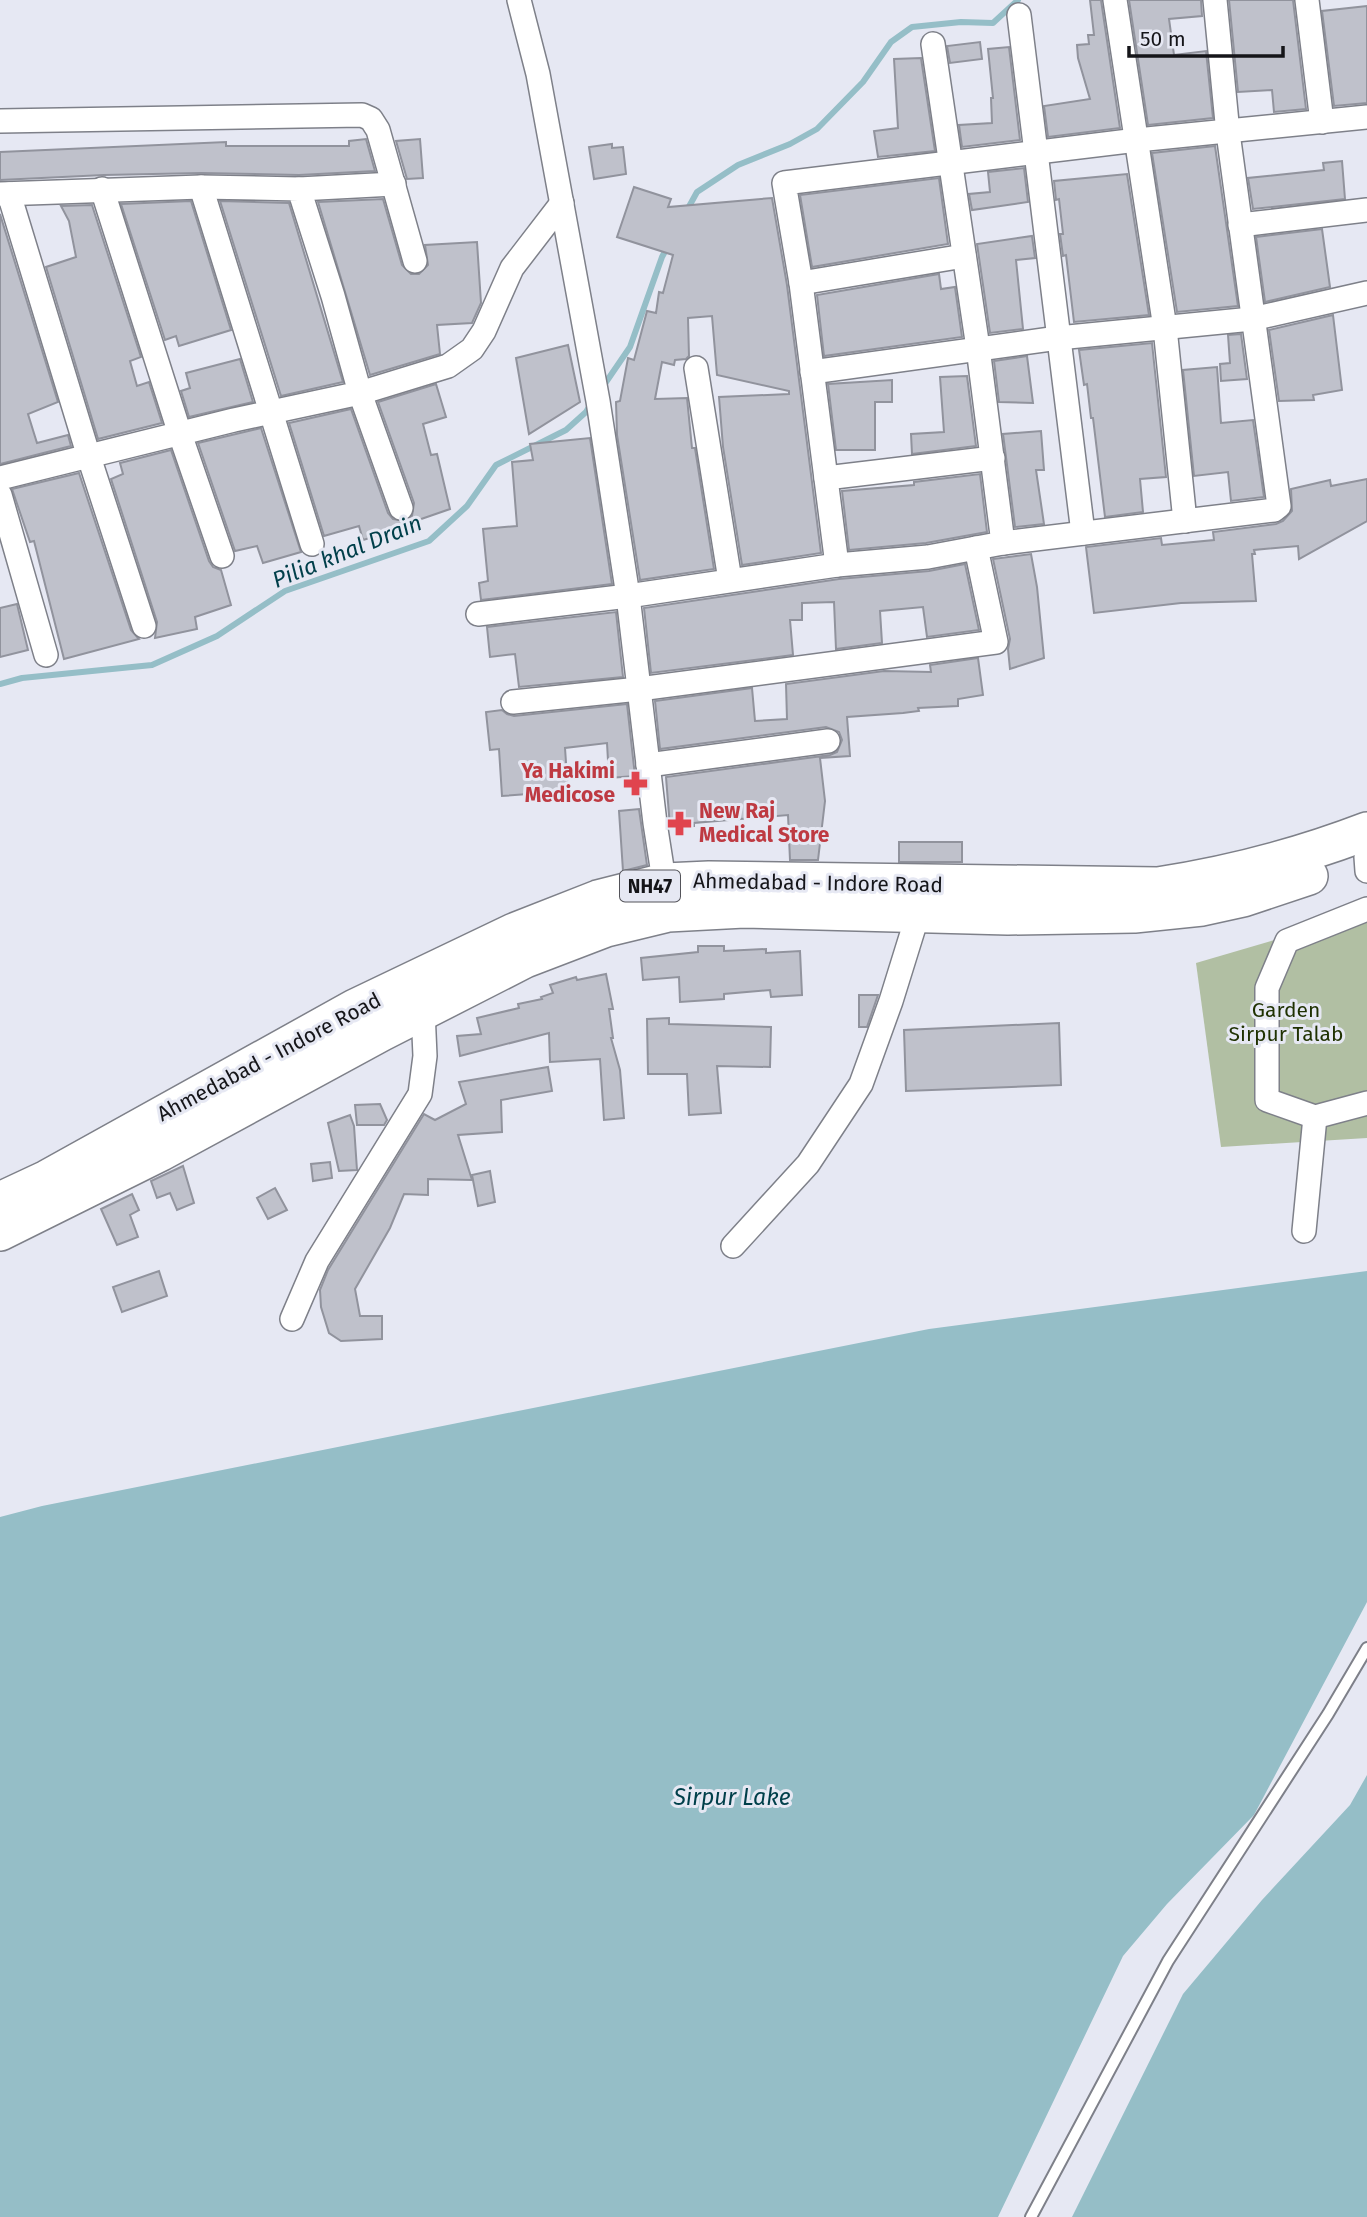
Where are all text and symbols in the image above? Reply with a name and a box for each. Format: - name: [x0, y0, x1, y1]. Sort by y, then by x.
- scale bar: [1129, 14, 1283, 58]
- text: 50 m: [1140, 26, 1186, 52]
- water label: Pilia khal Drain: [268, 508, 426, 594]
- place label: Ya Hakimi Medicose: [520, 758, 615, 808]
- pharmacy icon: Ya Hakimi Medicose: [621, 769, 649, 797]
- place label: New Raj Medical Store: [699, 798, 830, 848]
- pharmacy icon: New Raj Medical Store: [665, 809, 693, 837]
- street label: Ahmedabad - Indore Road: [693, 868, 943, 898]
- road number: NH47: [620, 870, 680, 902]
- street label: Ahmedabad - Indore Road: [153, 987, 385, 1127]
- park label: Garden Sirpur Talab: [1229, 997, 1343, 1047]
- water label: Sirpur Lake: [672, 1783, 791, 1811]

